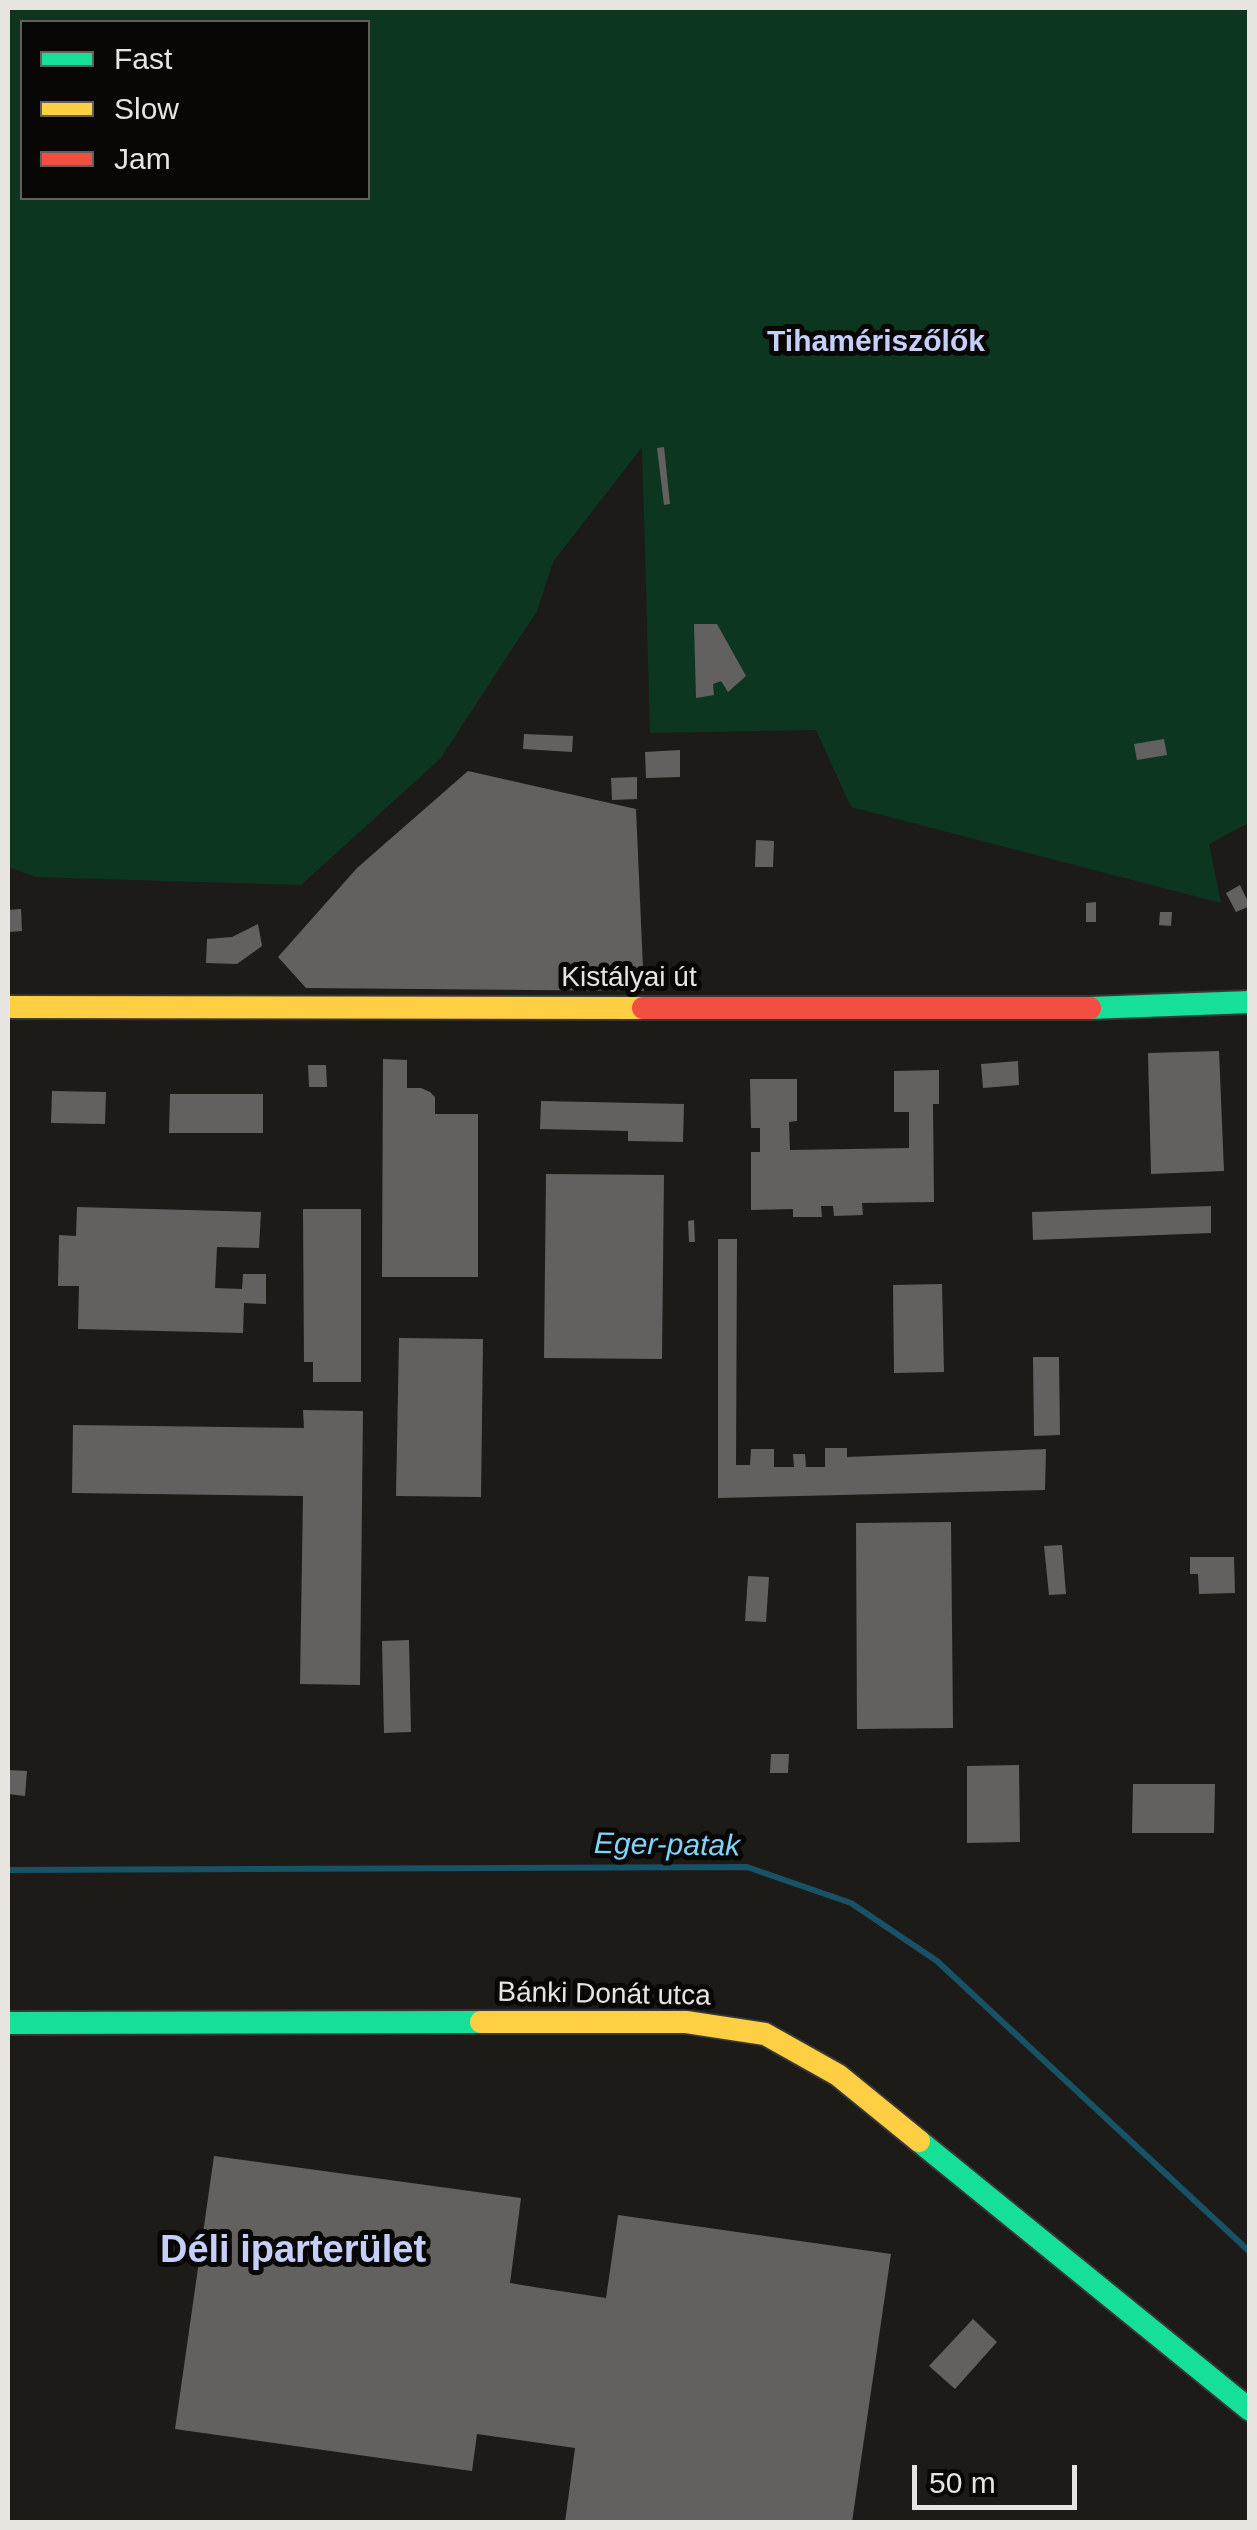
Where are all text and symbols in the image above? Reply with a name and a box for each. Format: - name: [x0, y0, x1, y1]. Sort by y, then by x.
- legend: [20, 20, 370, 200]
- text: Fast: [114, 42, 172, 75]
- text: Slow: [114, 92, 179, 125]
- text: Jam: [114, 142, 171, 175]
- district label: Tihamériszőlők: [767, 325, 985, 361]
- street label: Kistályai út: [561, 961, 697, 995]
- water label: Eger-patak: [594, 1827, 740, 1865]
- street label: Bánki Donát utca: [497, 1976, 711, 2014]
- district label: Déli iparterület: [160, 2229, 426, 2275]
- scale bar: [917, 2445, 1082, 2507]
- text: 50 m: [929, 2466, 996, 2499]

